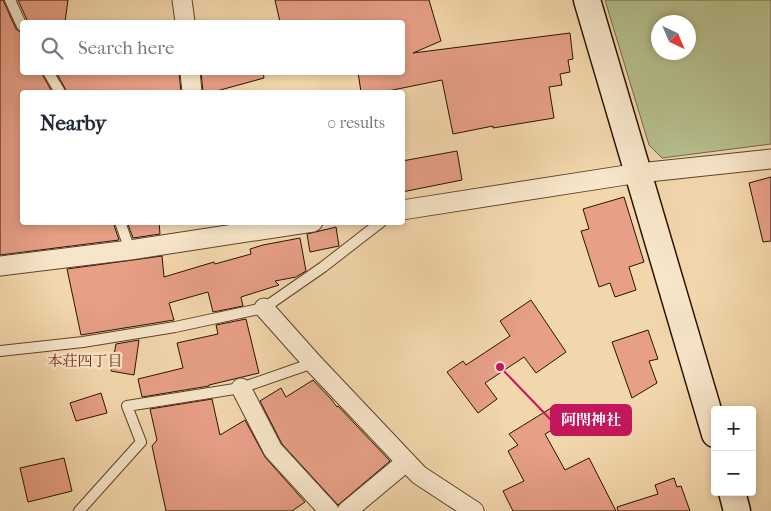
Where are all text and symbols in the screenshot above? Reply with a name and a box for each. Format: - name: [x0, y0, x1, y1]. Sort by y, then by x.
- north arrow: [651, 15, 696, 60]
- search box: [20, 20, 405, 75]
- icon: search: [38, 34, 66, 62]
- text: Search here: [78, 37, 174, 59]
- text: Nearby: [40, 111, 106, 135]
- text: 0 results: [327, 113, 385, 132]
- district label: 本荘四丁目: [47, 352, 123, 370]
- callout: 阿閇神社: [551, 405, 631, 435]
- map controls: [711, 406, 756, 496]
- button: +: [711, 406, 756, 451]
- text: 阿閇神社: [561, 411, 621, 429]
- button: −: [711, 451, 756, 496]

